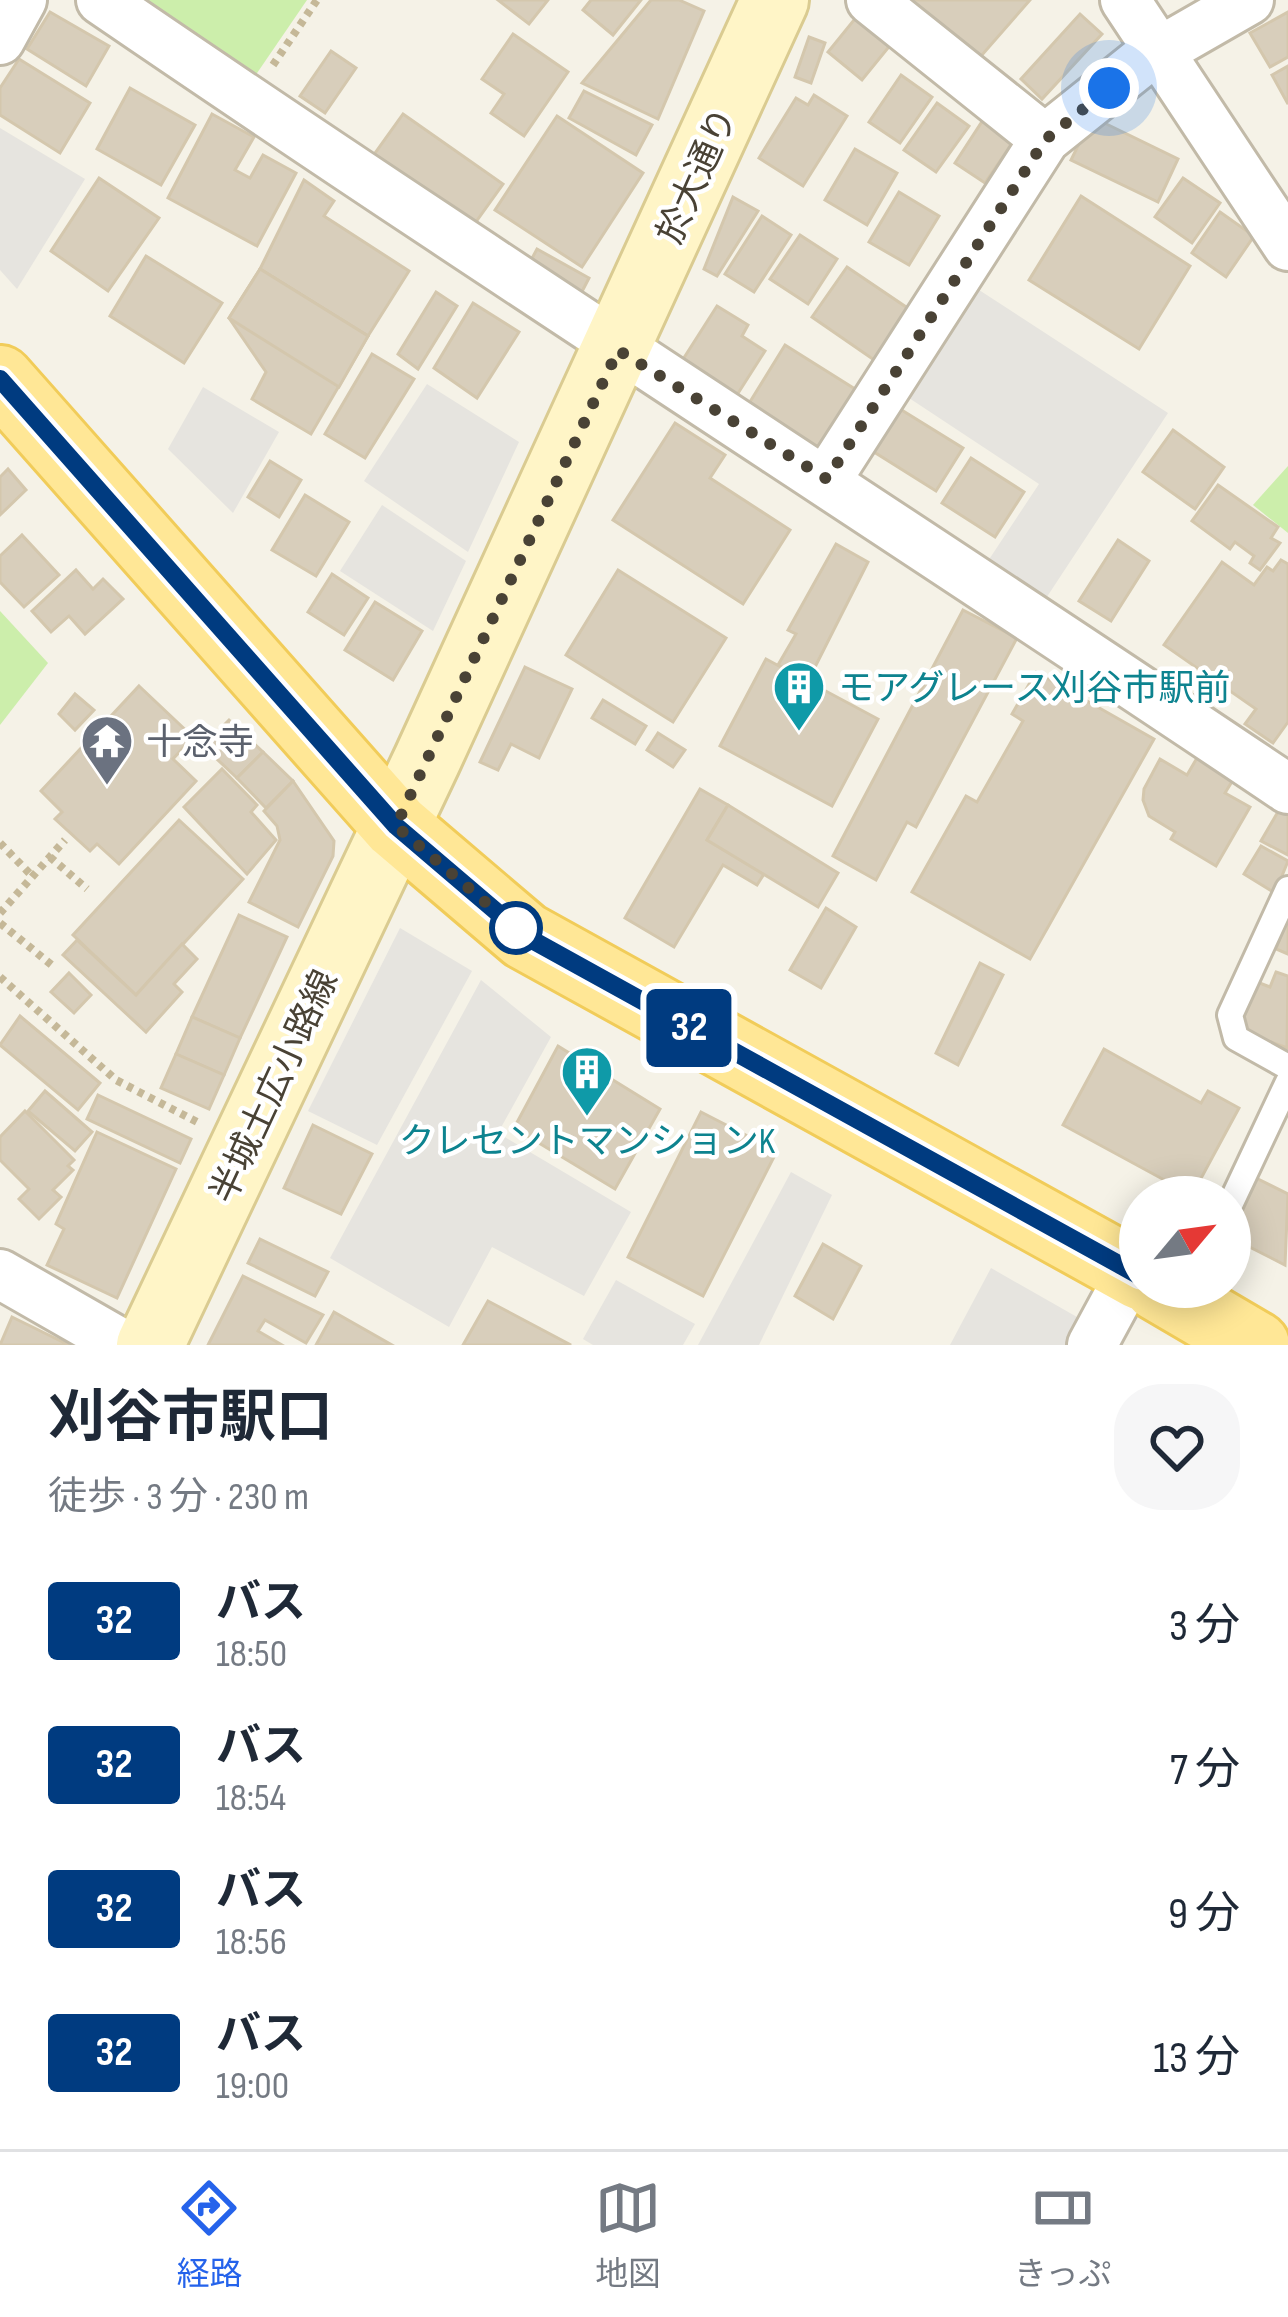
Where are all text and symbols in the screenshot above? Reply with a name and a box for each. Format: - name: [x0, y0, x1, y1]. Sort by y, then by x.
- your location: [1079, 58, 1139, 118]
- street label: 於大通り: [649, 101, 747, 251]
- building icon: モアグレース刈谷市駅前: [771, 659, 827, 733]
- place label: モアグレース刈谷市駅前: [838, 668, 1230, 711]
- temple icon: 十念寺: [79, 713, 135, 787]
- place label: 十念寺: [146, 722, 254, 765]
- unlabelled marker: [491, 903, 541, 953]
- street label: 半城土広小路線: [203, 964, 348, 1210]
- line badge: 32: [635, 989, 743, 1067]
- text: 32: [670, 1002, 708, 1053]
- building icon: クレセントマンションK: [559, 1044, 615, 1118]
- place label: クレセントマンションK: [399, 1121, 776, 1164]
- north arrow: [1119, 1176, 1251, 1308]
- map controls: [1119, 1176, 1251, 1308]
- button: heart: [1114, 1384, 1240, 1510]
- text: 刈谷市駅口: [48, 1385, 333, 1453]
- text: 徒歩 · 3 分 · 230 m: [48, 1474, 309, 1521]
- text: バス: [216, 1576, 306, 1631]
- text: 32: [95, 1595, 133, 1646]
- text: 3 分: [1169, 1599, 1240, 1654]
- text: 18:50: [216, 1631, 287, 1678]
- text: バス: [216, 1720, 306, 1775]
- text: 32: [95, 1739, 133, 1790]
- text: 7 分: [1170, 1743, 1240, 1798]
- text: 18:54: [216, 1775, 286, 1822]
- text: バス: [216, 1864, 306, 1919]
- text: 32: [95, 1883, 133, 1934]
- text: 9 分: [1168, 1887, 1240, 1942]
- text: 18:56: [216, 1919, 287, 1966]
- text: バス: [216, 2008, 306, 2063]
- text: 32: [95, 2027, 133, 2078]
- text: 13 分: [1153, 2031, 1240, 2086]
- text: 19:00: [216, 2063, 289, 2110]
- tab: 経路: [176, 2175, 242, 2295]
- tab: 地図: [595, 2175, 661, 2295]
- tab: きっぷ: [1014, 2175, 1112, 2295]

